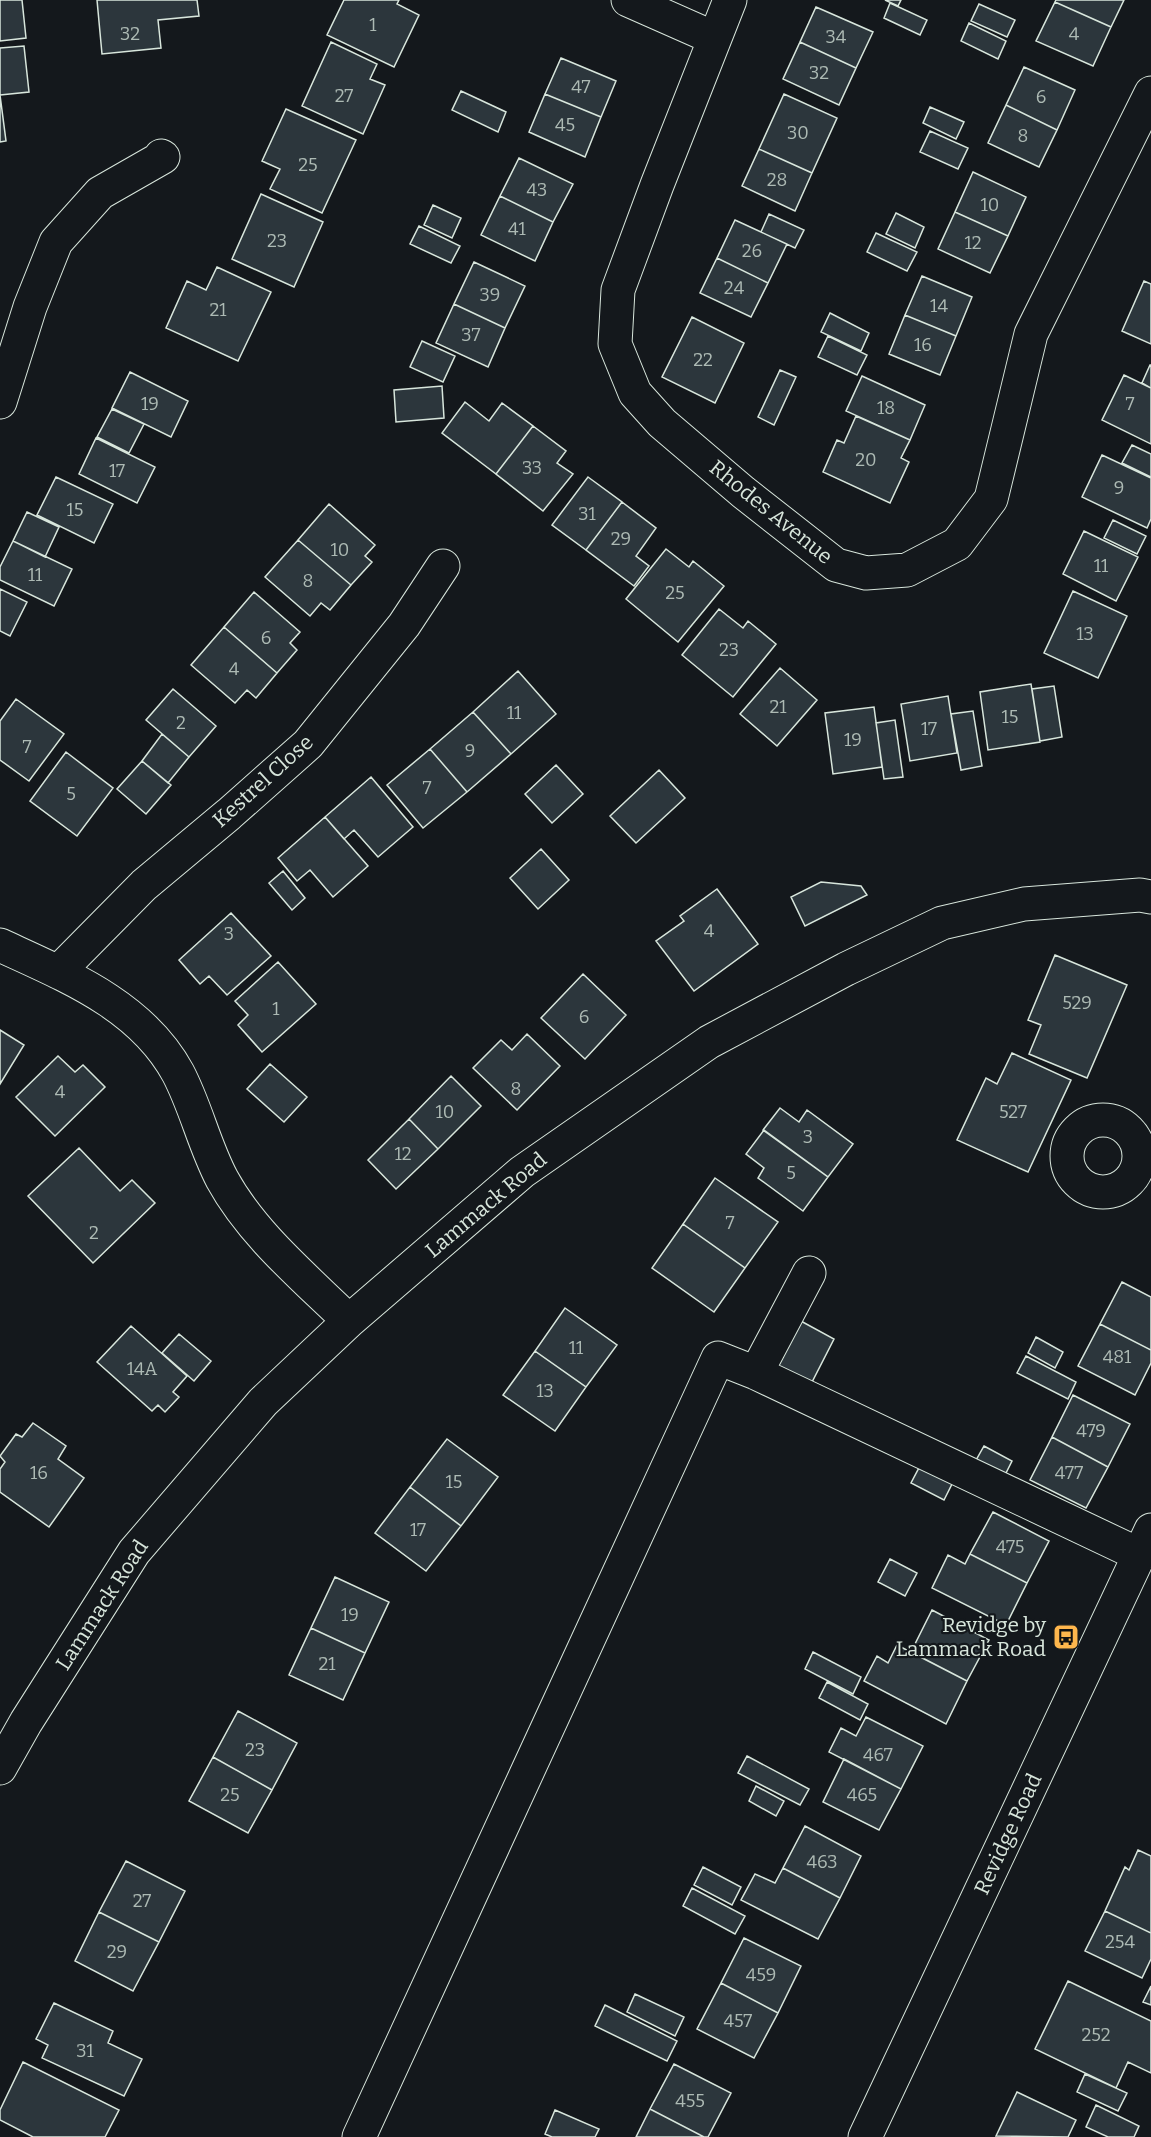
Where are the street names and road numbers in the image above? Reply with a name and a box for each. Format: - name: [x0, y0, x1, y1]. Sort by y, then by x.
- street label: Rhodes Avenue: [704, 454, 838, 570]
- street label: Kestrel Close: [207, 729, 319, 833]
- street label: Lammack Road: [420, 1147, 552, 1263]
- street label: Lammack Road: [50, 1535, 154, 1675]
- street label: Revidge Road: [969, 1769, 1047, 1899]

